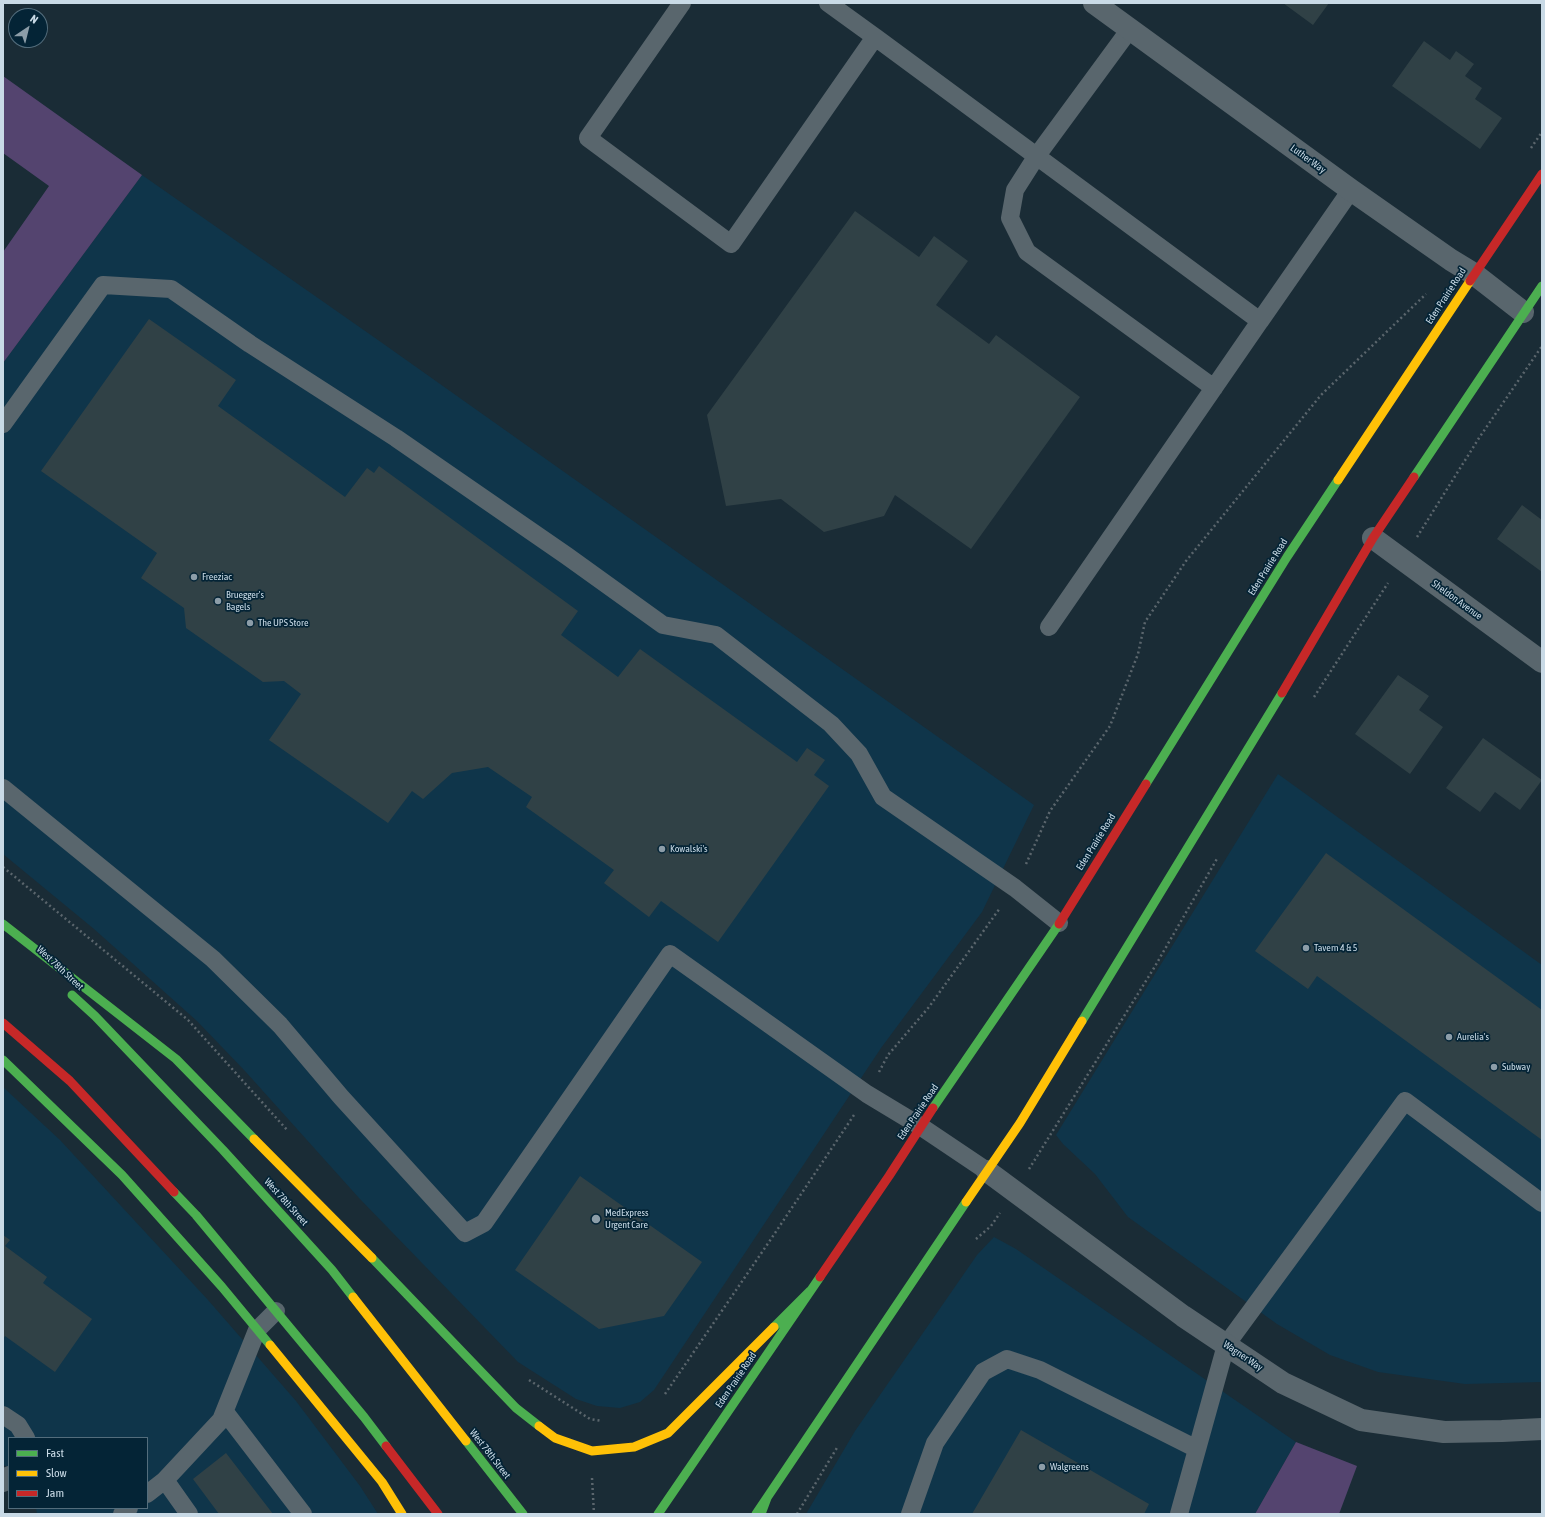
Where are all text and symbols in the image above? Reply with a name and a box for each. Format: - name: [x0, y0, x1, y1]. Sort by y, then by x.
- north arrow: [8, 8, 48, 48]
- text: N: [28, 12, 40, 26]
- street label: Luther Way: [1288, 142, 1328, 176]
- street label: Eden Prairie Road: [1423, 266, 1469, 326]
- street label: Eden Prairie Road: [1246, 536, 1290, 598]
- place label: Freeziac: [202, 571, 232, 583]
- marker: Freeziac: [189, 572, 199, 582]
- street label: Sheldon Avenue: [1429, 578, 1485, 622]
- place label: Bruegger's Bagels: [226, 589, 264, 612]
- marker: Bruegger's Bagels: [213, 596, 223, 606]
- place label: The UPS Store: [258, 617, 308, 629]
- marker: The UPS Store: [245, 618, 255, 628]
- street label: Eden Prairie Road: [1074, 811, 1118, 873]
- place label: Kowalski's: [670, 843, 708, 855]
- marker: Kowalski's: [657, 844, 667, 854]
- place label: Tavern 4 & 5: [1314, 942, 1357, 954]
- street label: West 78th Street: [34, 943, 86, 993]
- marker: Tavern 4 & 5: [1301, 943, 1311, 953]
- place label: Aurelia's: [1457, 1031, 1489, 1043]
- marker: Aurelia's: [1444, 1032, 1454, 1042]
- place label: Subway: [1502, 1061, 1530, 1073]
- marker: Subway: [1489, 1062, 1499, 1072]
- street label: Eden Prairie Road: [895, 1082, 941, 1142]
- street label: West 78th Street: [262, 1176, 310, 1228]
- place label: MedExpress Urgent Care: [605, 1207, 649, 1230]
- marker: MedExpress Urgent Care: [590, 1213, 602, 1225]
- street label: Wagner Way: [1221, 1338, 1265, 1374]
- street label: Eden Prairie Road: [713, 1350, 759, 1410]
- street label: West 78th Street: [467, 1427, 513, 1481]
- legend: [8, 1437, 148, 1509]
- text: Fast: [46, 1446, 64, 1460]
- place label: Walgreens: [1050, 1461, 1089, 1473]
- marker: Walgreens: [1037, 1462, 1047, 1472]
- text: Slow: [46, 1466, 67, 1480]
- text: Jam: [46, 1486, 64, 1500]

